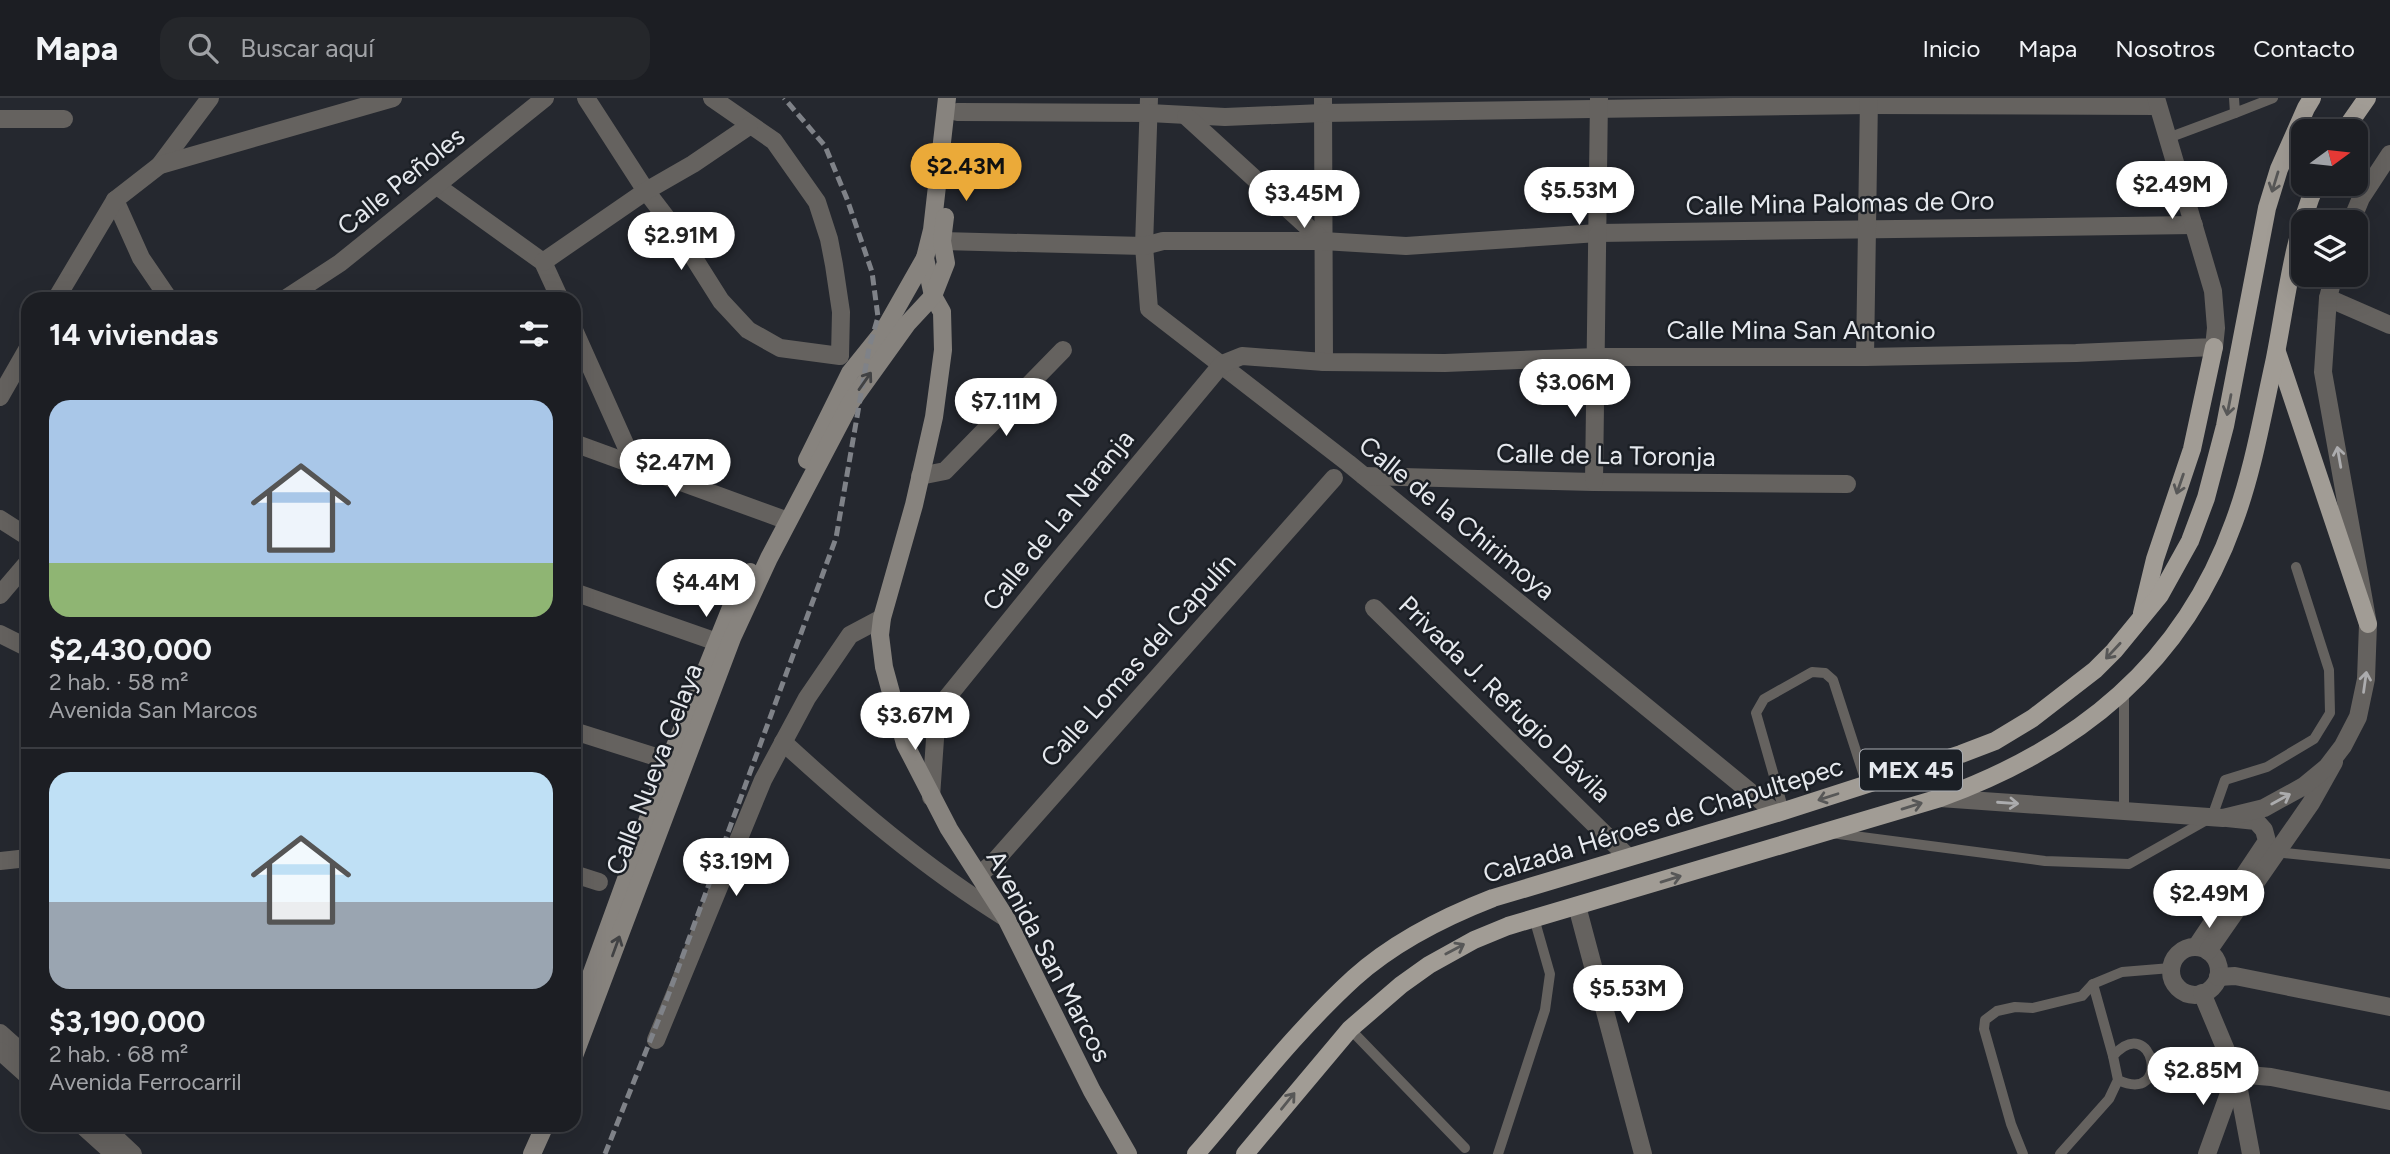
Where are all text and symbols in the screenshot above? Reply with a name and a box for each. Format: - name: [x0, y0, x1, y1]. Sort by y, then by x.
- search box: [160, 17, 650, 80]
- text: Mapa: [35, 29, 118, 68]
- icon: search: [184, 29, 222, 67]
- text: Buscar aquí: [240, 32, 374, 64]
- text: Inicio: [1922, 34, 1980, 63]
- text: Mapa: [2018, 34, 2077, 63]
- text: Nosotros: [2115, 34, 2215, 63]
- text: Contacto: [2253, 34, 2355, 63]
- north arrow: [2291, 119, 2368, 196]
- map controls: [2291, 119, 2368, 287]
- street label: Calle Peñoles: [331, 120, 471, 242]
- pin: $2.43M: [909, 144, 1023, 203]
- text: $2.43M: [927, 152, 1005, 180]
- pin: $2.49M: [2115, 162, 2229, 221]
- pin: $5.53M: [1522, 167, 1636, 227]
- pin: $3.45M: [1247, 170, 1361, 230]
- text: $2.49M: [2132, 170, 2212, 198]
- one-way arrow: [2267, 171, 2280, 193]
- text: $5.53M: [1540, 176, 1618, 204]
- text: $3.45M: [1265, 179, 1343, 207]
- street label: Calle Mina Palomas de Oro: [1685, 184, 1995, 222]
- button: layers: [2291, 210, 2368, 287]
- pin: $2.91M: [624, 212, 738, 272]
- text: $2.91M: [644, 221, 718, 249]
- street label: Calle Mina San Antonio: [1666, 314, 1936, 346]
- icon: filters: [515, 315, 553, 353]
- text: 14 viviendas: [49, 316, 218, 353]
- pin: $3.06M: [1518, 360, 1632, 419]
- text: $3.06M: [1535, 368, 1615, 396]
- one-way arrow: [858, 372, 872, 391]
- pin: $7.11M: [949, 378, 1063, 438]
- text: $7.11M: [971, 387, 1041, 415]
- one-way arrow: [2221, 393, 2235, 416]
- street label: Calle de La Naranja: [975, 423, 1141, 617]
- street label: Calle de la Chirimoya: [1353, 429, 1561, 607]
- street label: Calle de La Toronja: [1496, 437, 1716, 473]
- pin: $2.47M: [618, 440, 732, 499]
- icon: home: [238, 445, 364, 571]
- one-way arrow: [2332, 446, 2345, 469]
- text: $2.47M: [636, 448, 714, 476]
- one-way arrow: [2173, 473, 2185, 495]
- street label: Calle Lomas del Capulín: [1034, 547, 1242, 773]
- pin: $4.4M: [657, 560, 755, 619]
- text: $4.4M: [672, 568, 740, 596]
- street label: Privada J. Refugio Dávila: [1392, 589, 1618, 809]
- text: $2,430,000: [49, 631, 212, 668]
- one-way arrow: [2105, 642, 2122, 659]
- street label: Calle Nueva Celaya: [599, 659, 709, 879]
- text: 2 hab. · 58 m²: [49, 668, 188, 696]
- one-way arrow: [2358, 671, 2371, 694]
- pin: $3.67M: [858, 692, 972, 752]
- text: Avenida San Marcos: [49, 696, 257, 724]
- text: $3.67M: [876, 701, 954, 729]
- street label: Calzada Héroes de Chapultepec: [1479, 750, 1847, 890]
- road number: MEX 45: [1860, 750, 1962, 790]
- one-way arrow: [1817, 792, 1839, 805]
- one-way arrow: [2270, 792, 2290, 806]
- one-way arrow: [1996, 797, 2019, 810]
- one-way arrow: [1901, 799, 1923, 812]
- icon: home: [238, 817, 364, 943]
- pin: $3.19M: [679, 838, 793, 898]
- street label: Avenida San Marcos: [980, 844, 1118, 1068]
- text: $3.19M: [699, 847, 773, 875]
- pin: $2.49M: [2152, 870, 2266, 930]
- one-way arrow: [1660, 871, 1682, 884]
- text: $2.49M: [2169, 879, 2249, 907]
- one-way arrow: [610, 936, 623, 958]
- one-way arrow: [1444, 942, 1465, 956]
- pin: $5.53M: [1571, 965, 1685, 1025]
- text: $5.53M: [1589, 974, 1667, 1002]
- text: $3,190,000: [49, 1003, 206, 1040]
- text: 2 hab. · 68 m²: [49, 1040, 188, 1068]
- pin: $2.85M: [2146, 1048, 2260, 1107]
- text: $2.85M: [2164, 1056, 2242, 1084]
- text: Avenida Ferrocarril: [49, 1068, 242, 1096]
- one-way arrow: [1280, 1093, 1296, 1111]

